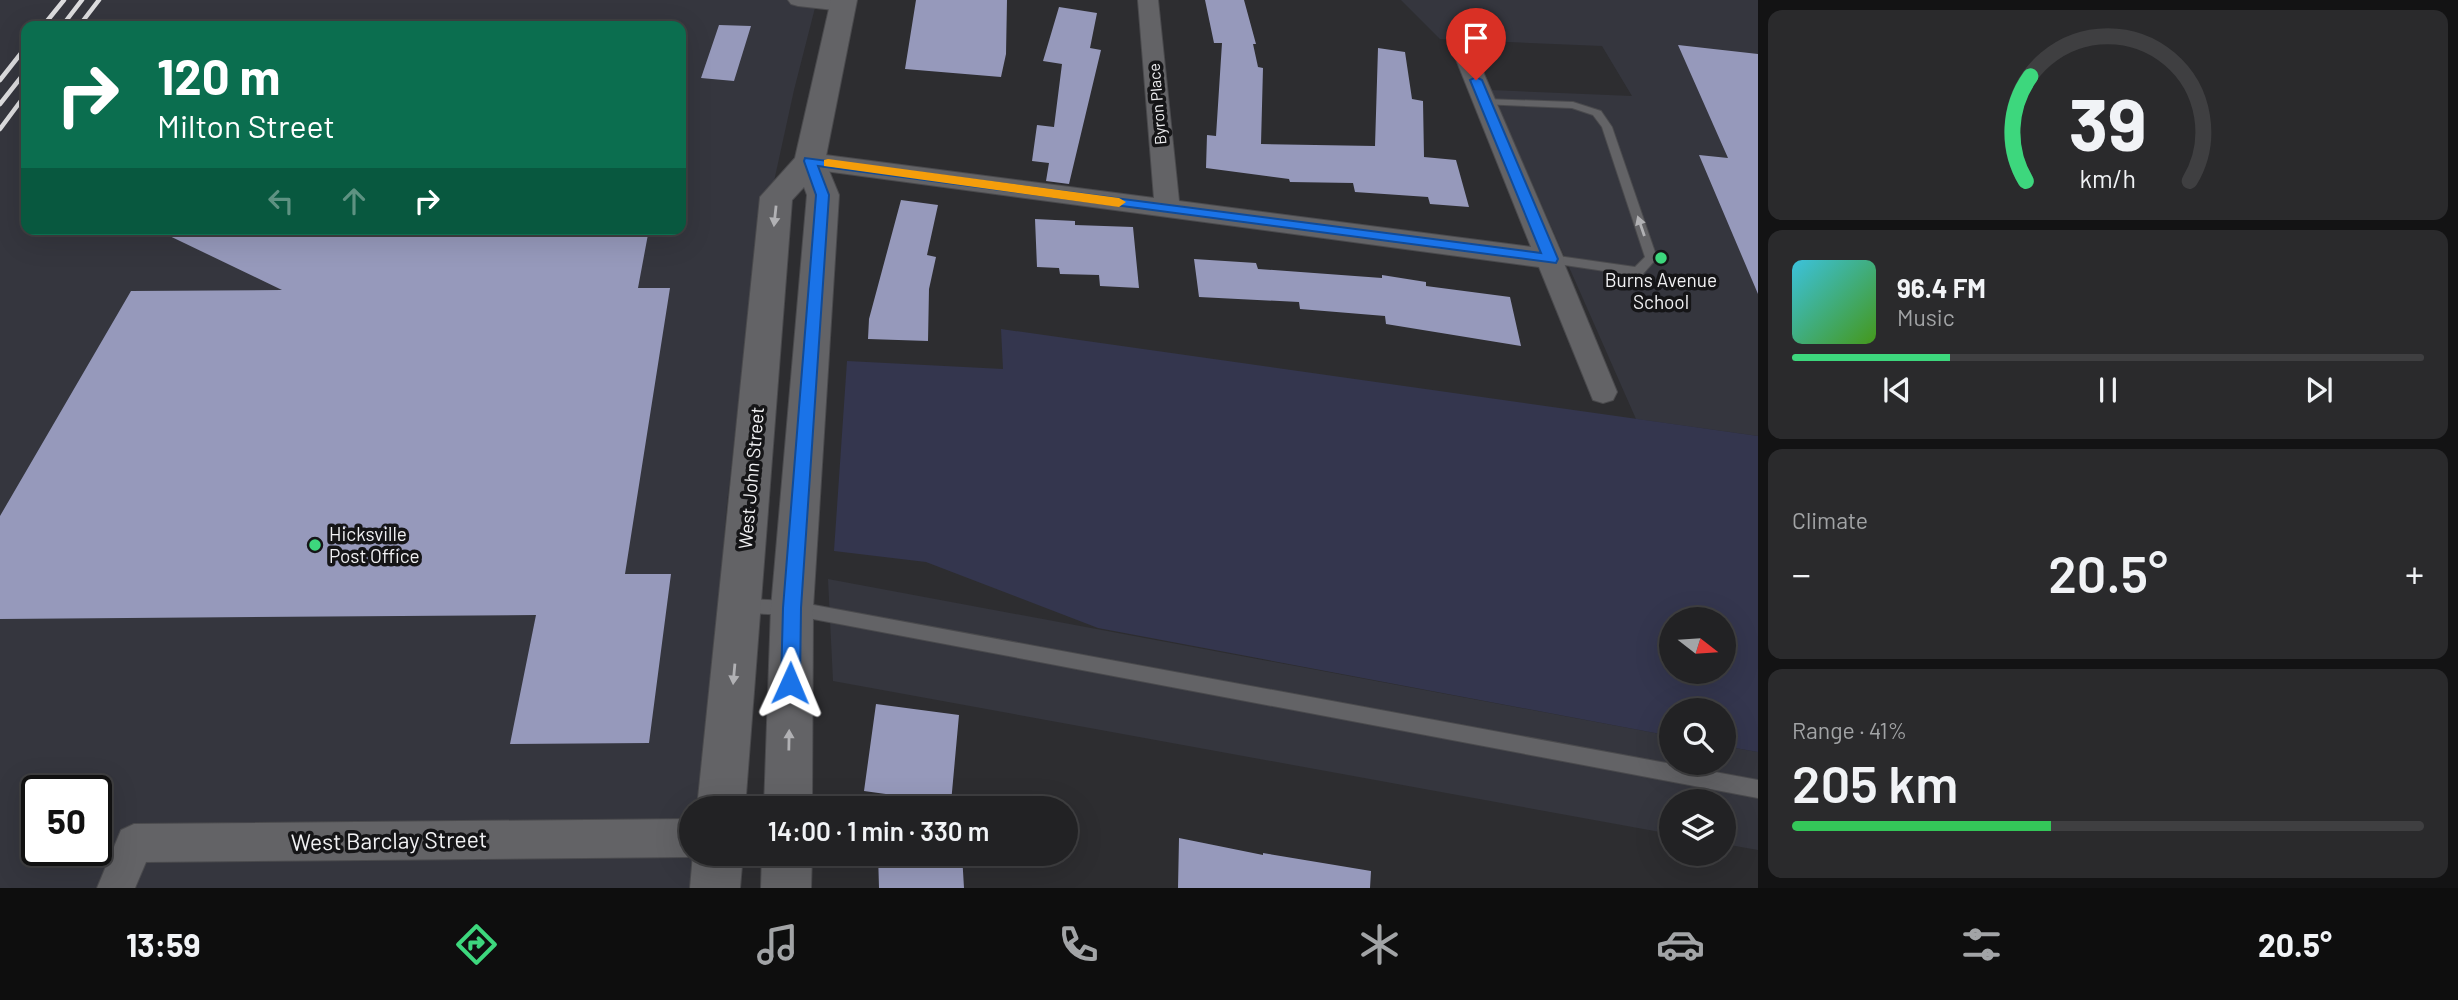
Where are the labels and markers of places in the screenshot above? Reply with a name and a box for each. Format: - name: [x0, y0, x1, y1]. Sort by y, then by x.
- pin: [1446, 8, 1506, 80]
- marker: Burns Avenue School: [1653, 250, 1669, 266]
- place label: Burns Avenue School: [1605, 268, 1717, 313]
- place label: Hicksville Post Office: [329, 522, 420, 567]
- marker: Hicksville Post Office: [307, 537, 323, 553]

